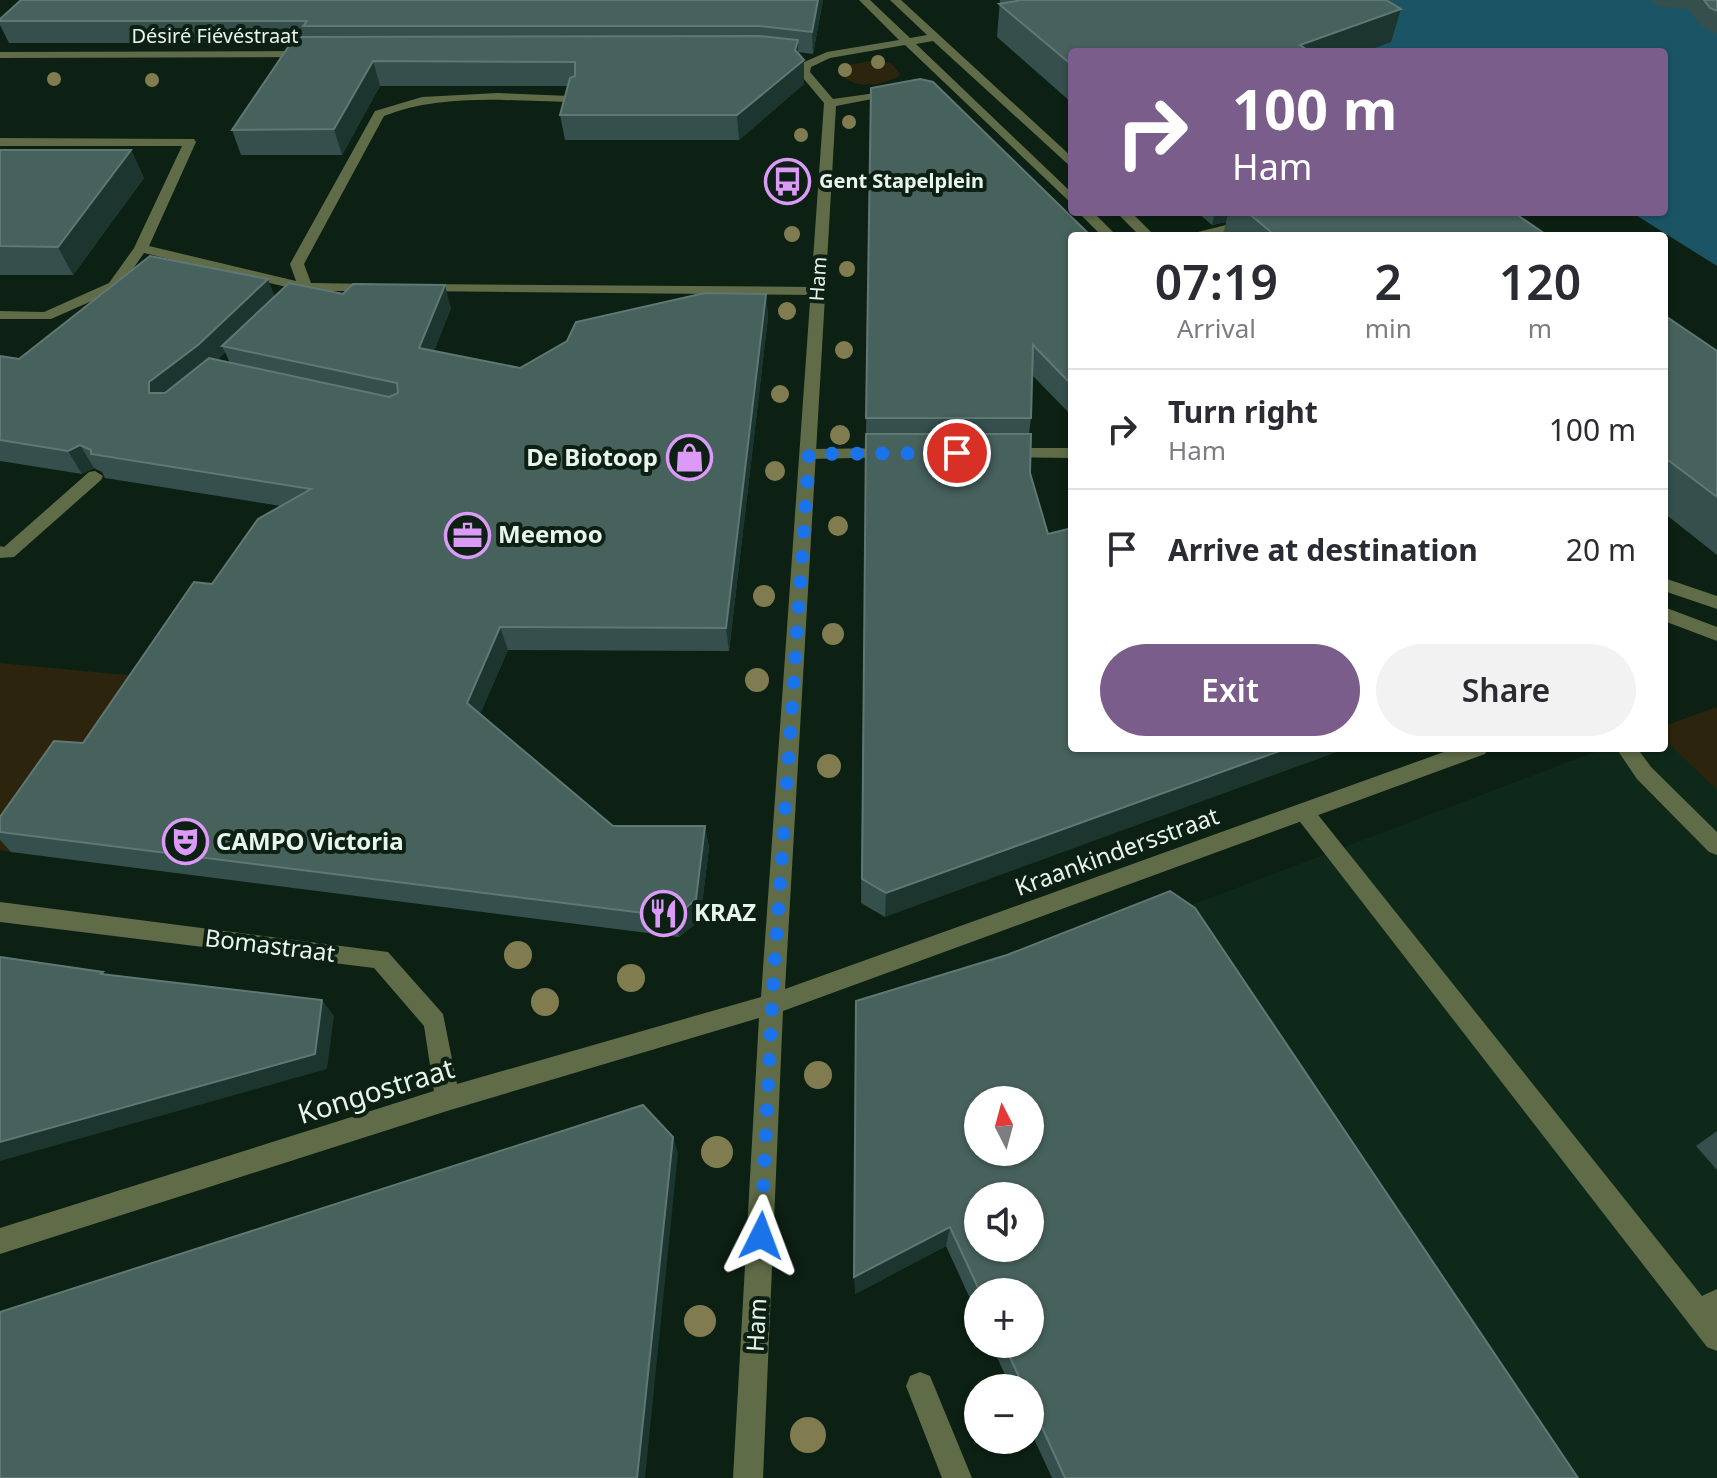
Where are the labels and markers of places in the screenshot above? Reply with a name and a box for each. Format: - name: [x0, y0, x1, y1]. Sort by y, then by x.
- bus stop icon: Gent Stapelplein: [764, 157, 812, 205]
- place label: Gent Stapelplein: [819, 167, 984, 194]
- pin: [923, 419, 991, 487]
- shop icon: De Biotoop: [665, 434, 713, 482]
- place label: De Biotoop: [526, 440, 658, 473]
- office icon: Meemoo: [443, 511, 491, 559]
- place label: Meemoo: [498, 517, 603, 550]
- theatre icon: CAMPO Victoria: [161, 818, 209, 866]
- place label: CAMPO Victoria: [216, 824, 404, 857]
- restaurant icon: KRAZ: [639, 889, 687, 937]
- place label: KRAZ: [694, 895, 756, 928]

